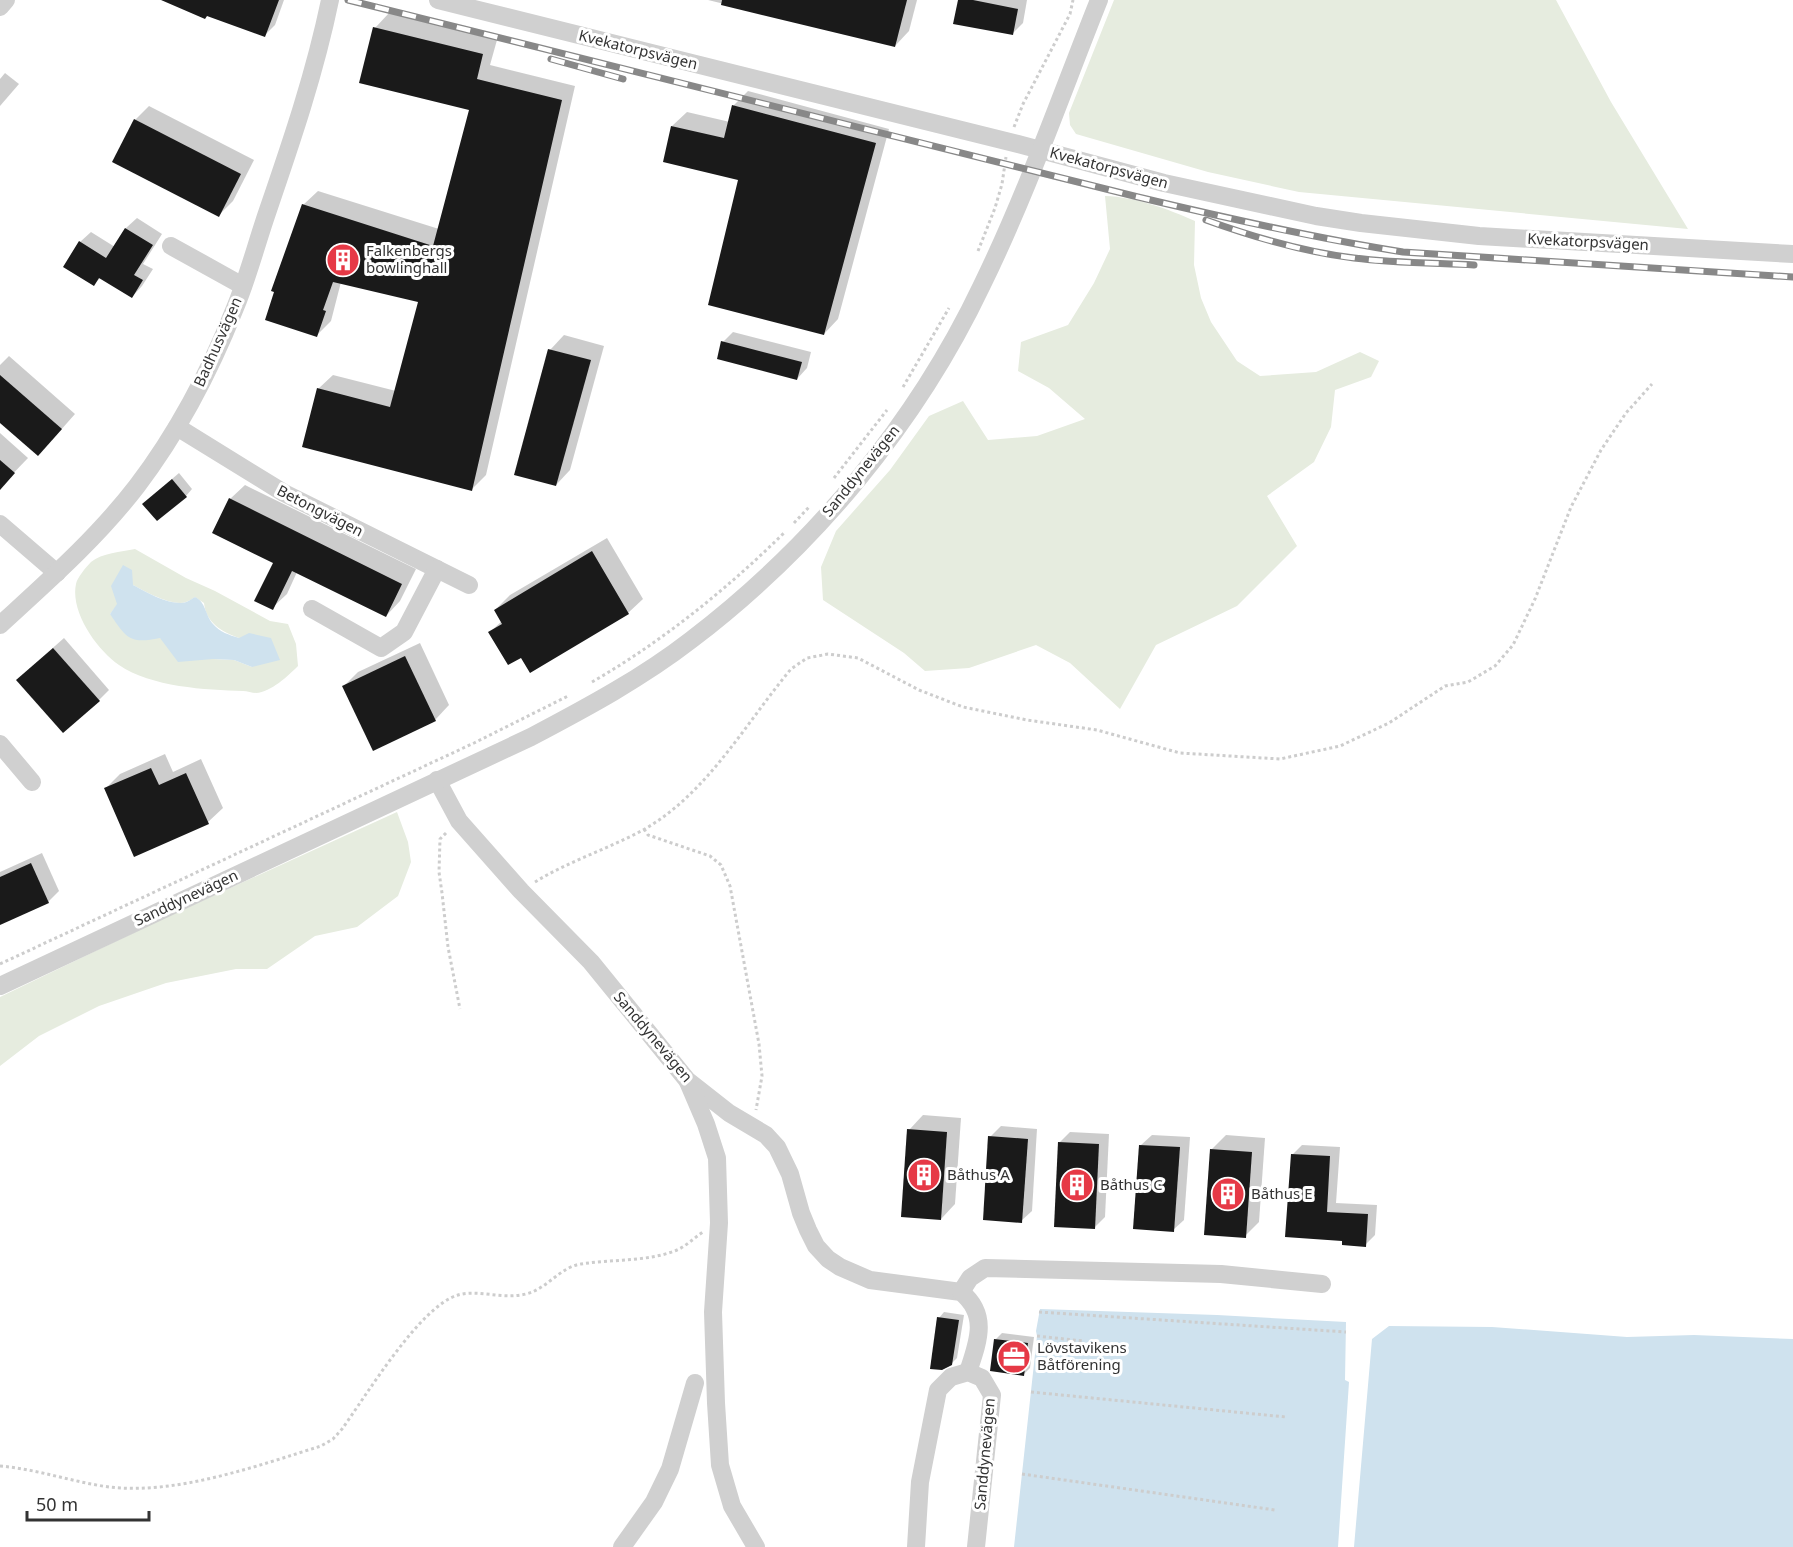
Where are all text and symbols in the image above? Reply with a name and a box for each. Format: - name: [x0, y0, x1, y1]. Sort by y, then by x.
- street label: Kvekatorpsvägen: [577, 25, 700, 73]
- street label: Kvekatorpsvägen: [1048, 142, 1171, 192]
- street label: Kvekatorpsvägen: [1527, 228, 1649, 254]
- place label: Falkenbergs bowlinghall: [366, 240, 452, 277]
- building icon: Falkenbergs bowlinghall: [325, 242, 361, 278]
- street label: Badhusvägen: [188, 294, 246, 390]
- street label: Sanddynevägen: [817, 420, 903, 520]
- street label: Betongvägen: [274, 480, 367, 540]
- street label: Sanddynevägen: [130, 864, 241, 930]
- street label: Sanddynevägen: [610, 987, 698, 1086]
- building icon: Båthus A: [906, 1157, 942, 1193]
- place label: Båthus A: [947, 1164, 1010, 1184]
- building icon: Båthus C: [1059, 1167, 1095, 1203]
- place label: Båthus C: [1100, 1174, 1163, 1194]
- building icon: Båthus E: [1210, 1176, 1246, 1212]
- place label: Båthus E: [1251, 1183, 1313, 1203]
- place label: Lövstavikens Båtförening: [1037, 1337, 1127, 1374]
- office icon: Lövstavikens Båtförening: [996, 1339, 1032, 1375]
- street label: Sanddynevägen: [969, 1397, 999, 1511]
- scale bar: [27, 1484, 148, 1522]
- text: 50 m: [36, 1492, 78, 1516]

